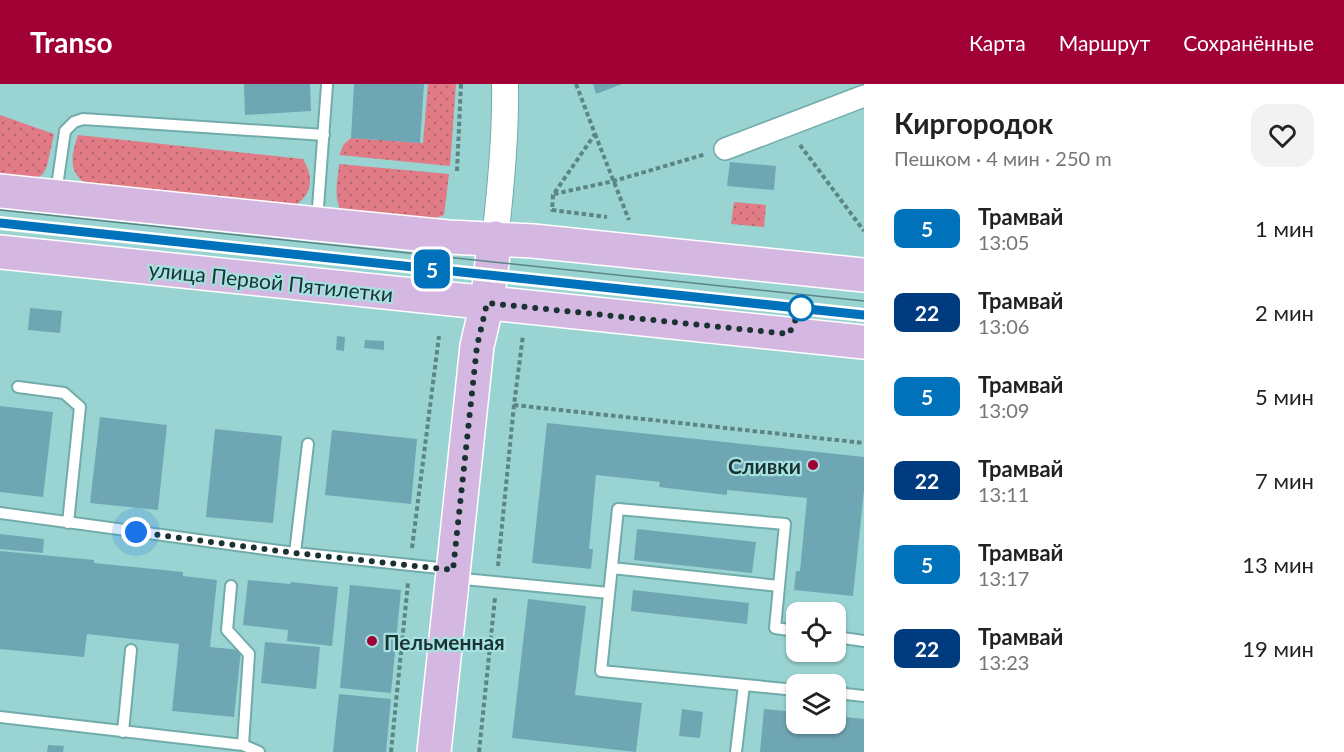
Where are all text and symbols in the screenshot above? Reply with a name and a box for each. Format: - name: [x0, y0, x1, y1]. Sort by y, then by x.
- text: Transo: [30, 25, 113, 59]
- text: Карта: [969, 30, 1026, 55]
- text: Маршрут: [1059, 30, 1150, 55]
- text: Сохранённые: [1183, 30, 1314, 55]
- button: heart: [1251, 104, 1314, 167]
- text: Киргородок: [894, 106, 1053, 140]
- text: Пешком · 4 мин · 250 m: [894, 146, 1112, 170]
- text: Трамвай: [978, 203, 1063, 230]
- text: 1 мин: [1255, 215, 1314, 242]
- text: 5: [921, 216, 933, 241]
- text: 13:05: [978, 230, 1029, 254]
- line badge: 5: [412, 250, 452, 288]
- street label: улица Первой Пятилетки: [148, 256, 394, 306]
- text: 5: [426, 257, 438, 282]
- text: Трамвай: [978, 287, 1063, 314]
- unlabelled marker: [788, 295, 814, 321]
- text: 2 мин: [1255, 299, 1314, 326]
- text: 22: [915, 300, 939, 325]
- text: 13:06: [978, 314, 1029, 338]
- text: Трамвай: [978, 371, 1063, 398]
- text: 5 мин: [1255, 383, 1314, 410]
- text: 5: [921, 384, 933, 409]
- text: 13:09: [978, 398, 1029, 422]
- place label: Сливки: [728, 453, 801, 478]
- text: Трамвай: [978, 455, 1063, 482]
- marker: Сливки: [806, 458, 820, 472]
- text: 7 мин: [1255, 467, 1314, 494]
- text: 22: [915, 468, 939, 493]
- text: 13:11: [978, 482, 1029, 506]
- your location: [121, 517, 151, 547]
- text: Трамвай: [978, 539, 1063, 566]
- text: 13 мин: [1242, 551, 1314, 578]
- text: 5: [921, 552, 933, 577]
- text: 13:17: [978, 566, 1029, 590]
- map controls: [786, 602, 846, 734]
- button: locate: [786, 602, 846, 662]
- text: Трамвай: [978, 623, 1063, 650]
- place label: Пельменная: [384, 629, 505, 654]
- marker: Пельменная: [365, 634, 379, 648]
- text: 19 мин: [1242, 635, 1314, 662]
- text: 22: [915, 636, 939, 661]
- text: 13:23: [978, 650, 1029, 674]
- button: layers: [786, 674, 846, 734]

